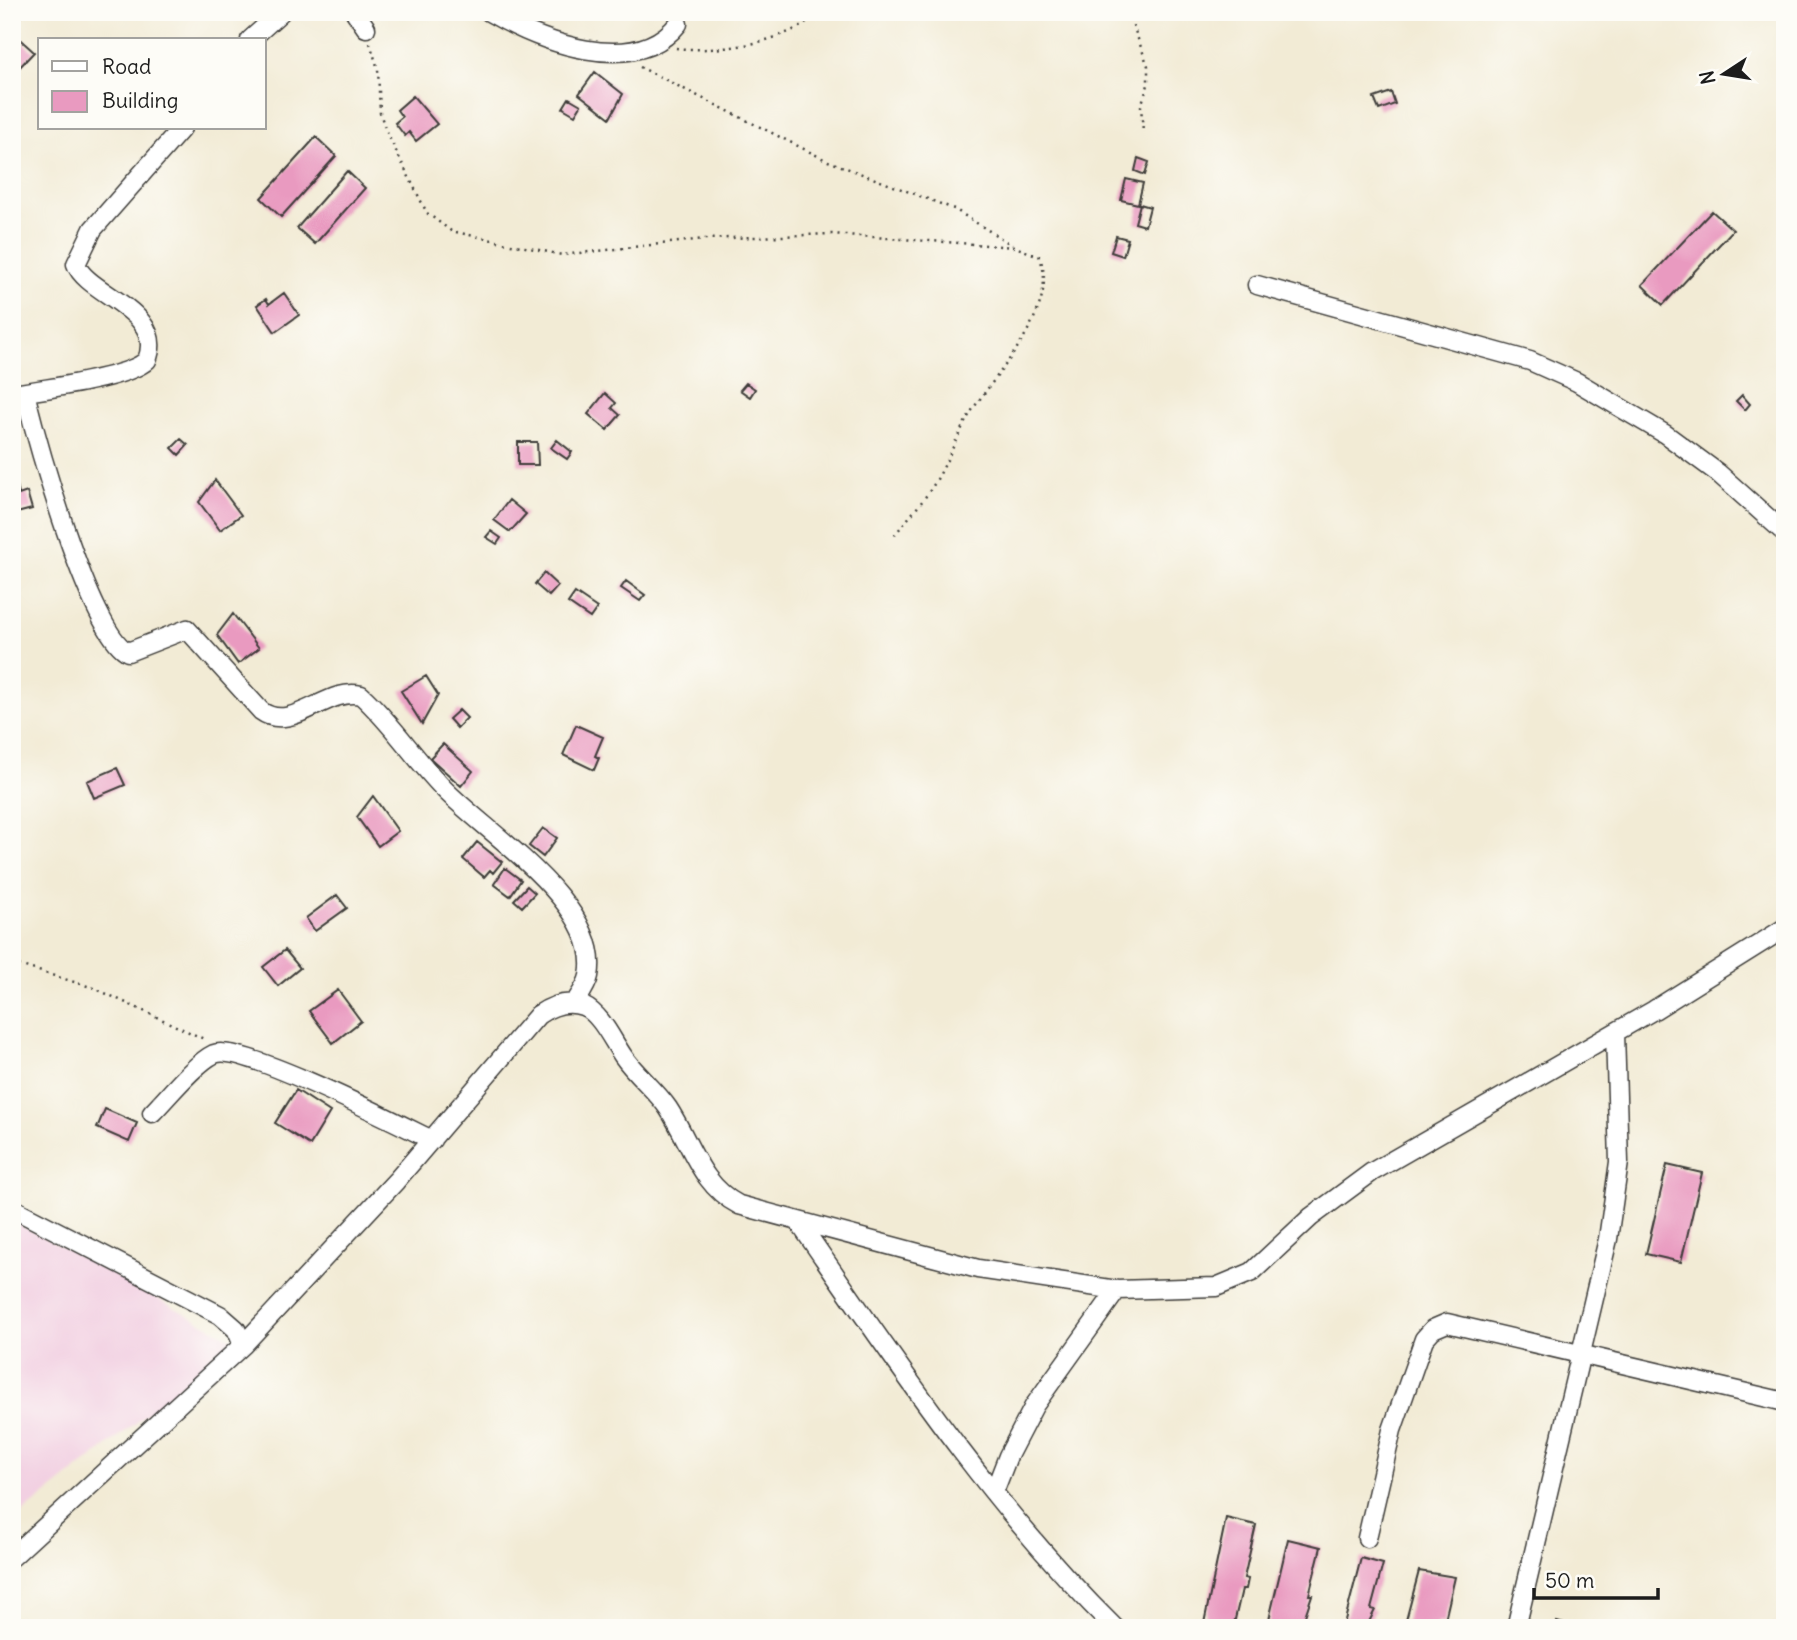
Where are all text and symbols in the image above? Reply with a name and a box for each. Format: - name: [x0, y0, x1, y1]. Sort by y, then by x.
- legend: [38, 38, 266, 130]
- north arrow: [1688, 38, 1758, 108]
- text: Road: [102, 53, 151, 80]
- text: N: [1694, 69, 1720, 86]
- text: Building: [102, 87, 178, 114]
- scale bar: [1534, 1556, 1659, 1600]
- text: 50 m: [1545, 1567, 1594, 1594]

